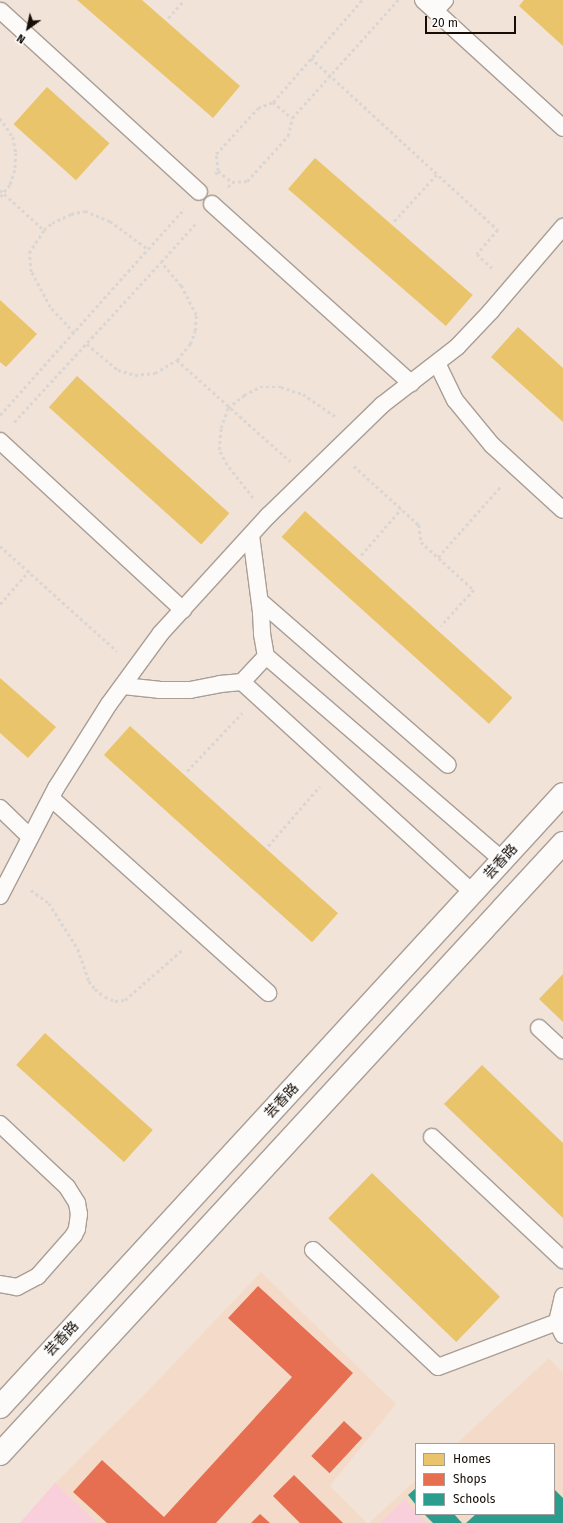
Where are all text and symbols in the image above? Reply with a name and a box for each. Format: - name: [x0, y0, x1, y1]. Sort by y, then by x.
- north arrow: [8, 8, 48, 48]
- scale bar: [427, 8, 518, 34]
- text: 20 m: [432, 16, 458, 30]
- text: N: [15, 31, 28, 46]
- street label: 芸香路: [481, 841, 521, 883]
- street label: 芸香路: [262, 1080, 302, 1122]
- street label: 芸香路: [42, 1318, 82, 1360]
- legend: [415, 1443, 555, 1515]
- text: Homes: [453, 1452, 491, 1466]
- text: Shops: [453, 1472, 486, 1486]
- text: Schools: [453, 1492, 495, 1506]

